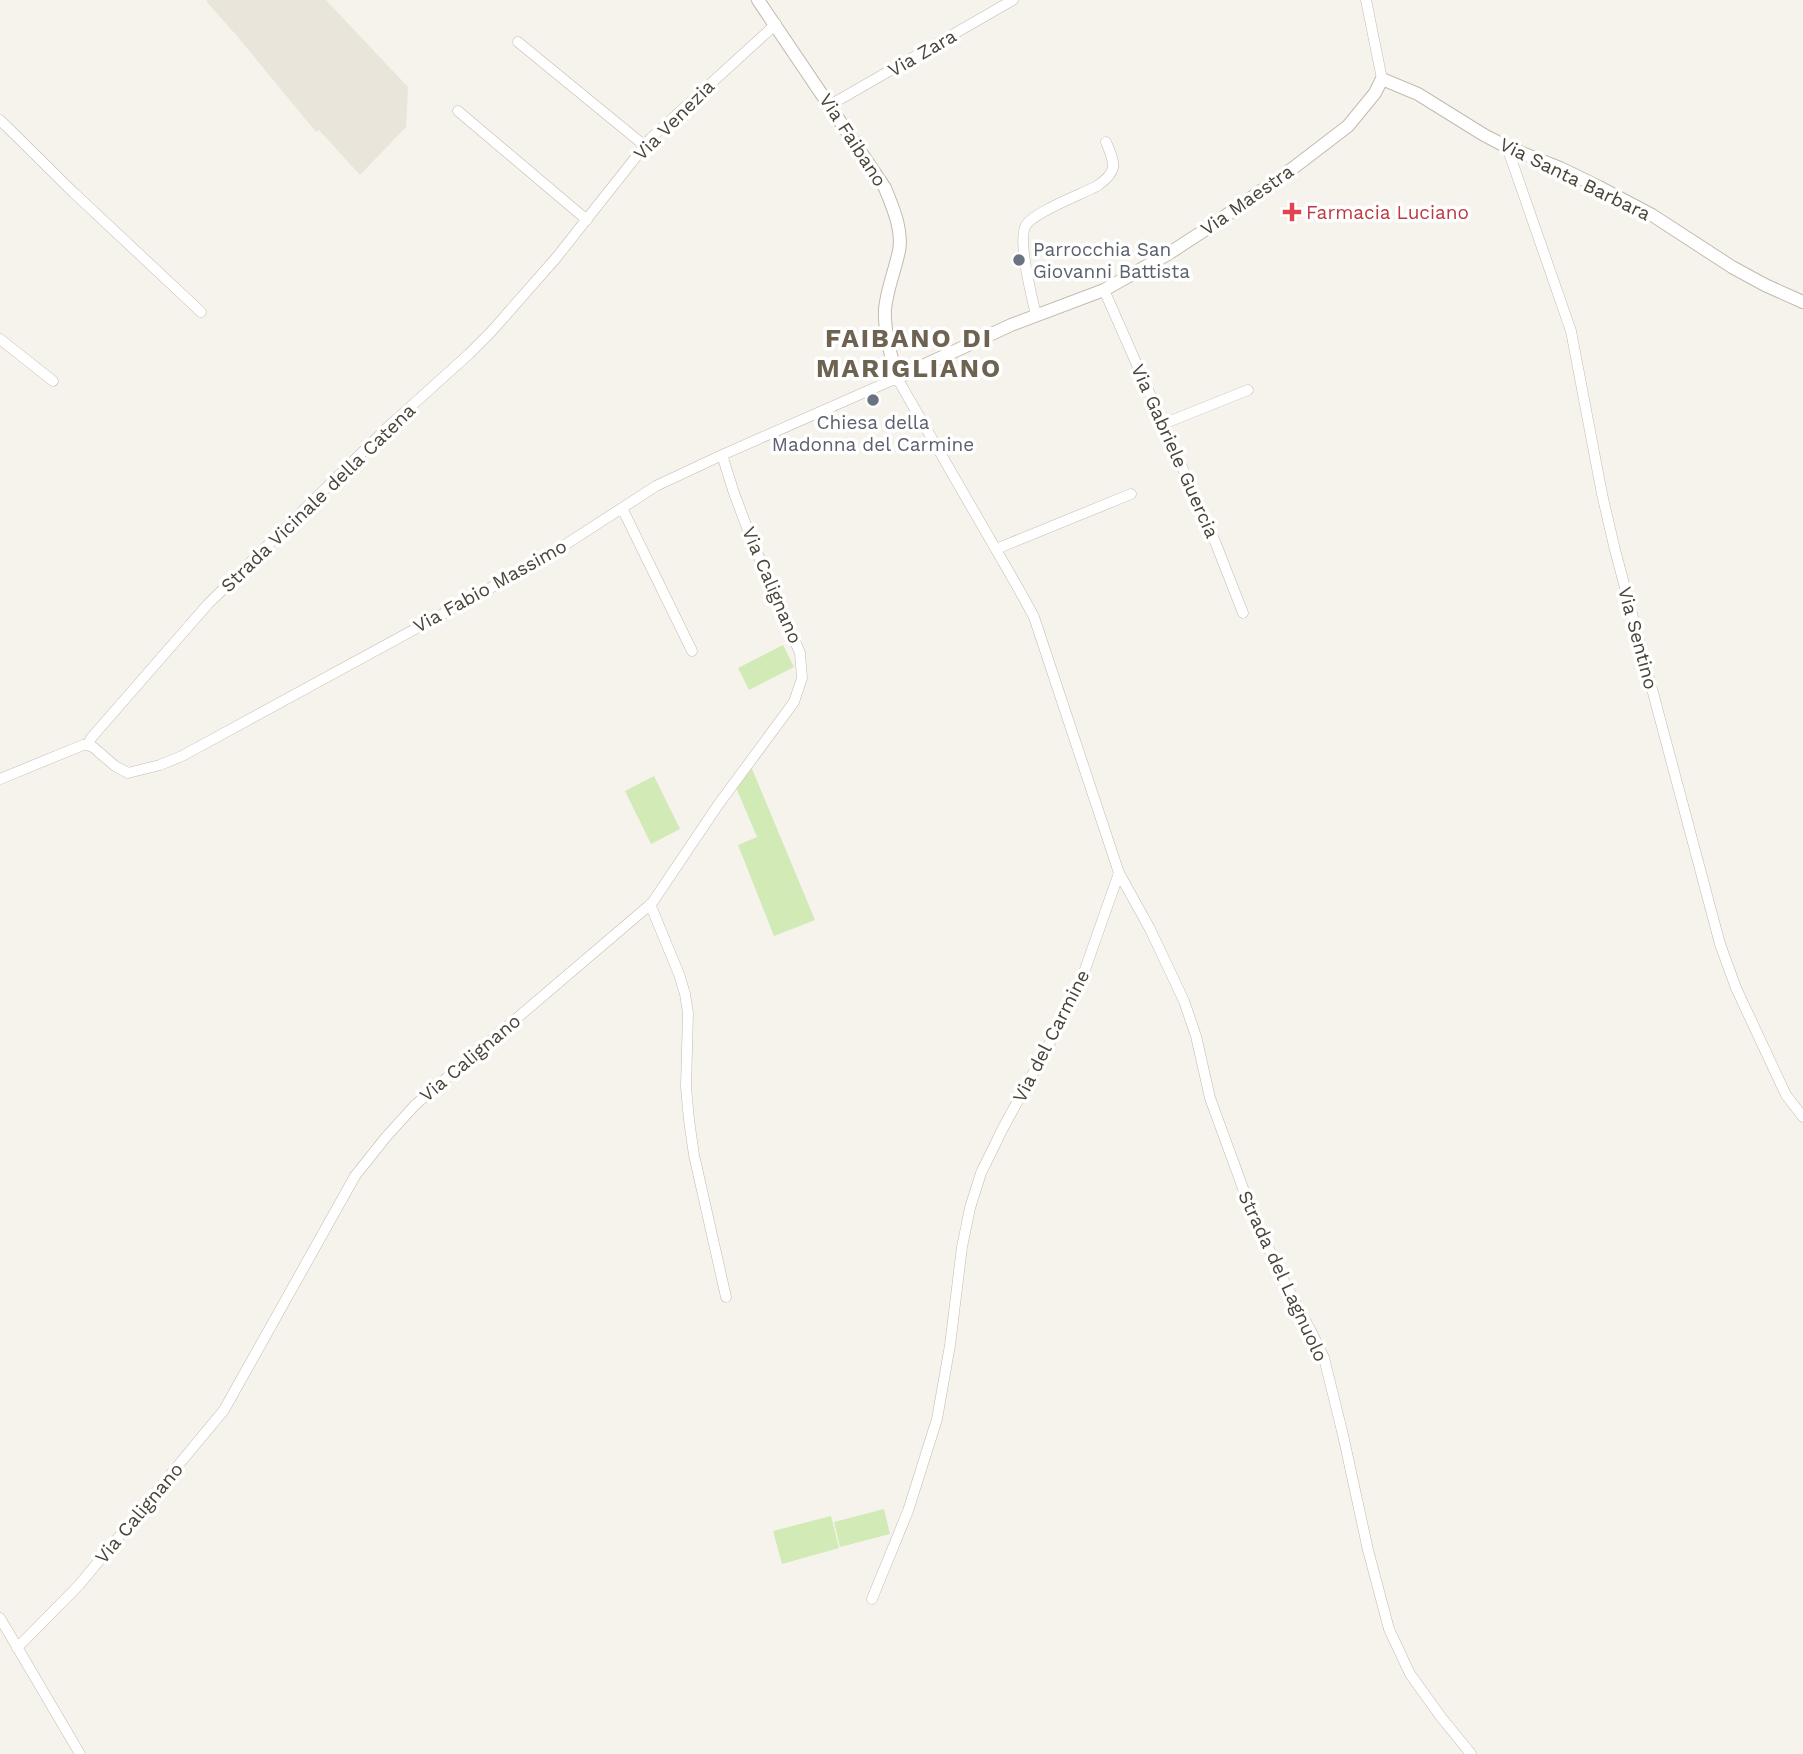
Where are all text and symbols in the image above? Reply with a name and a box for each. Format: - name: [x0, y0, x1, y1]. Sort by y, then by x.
- street label: Via Zara: [884, 24, 960, 82]
- street label: Via Venezia: [629, 75, 719, 165]
- street label: Via Faibano: [814, 89, 892, 191]
- street label: Via Santa Barbara: [1496, 132, 1654, 226]
- street label: Via Maestra: [1196, 159, 1298, 240]
- place label: Farmacia Luciano: [1306, 201, 1469, 224]
- marker: Farmacia Luciano: [1284, 204, 1300, 220]
- place label: Parrocchia San Giovanni Battista: [1033, 238, 1190, 283]
- marker: Parrocchia San Giovanni Battista: [1011, 252, 1027, 268]
- district label: FAIBANO DI MARIGLIANO: [816, 323, 1002, 383]
- street label: Via Gabriele Guercia: [1126, 360, 1224, 542]
- marker: Chiesa della Madonna del Carmine: [865, 392, 881, 408]
- street label: Strada Vicinale della Catena: [216, 399, 420, 597]
- place label: Chiesa della Madonna del Carmine: [772, 411, 974, 456]
- street label: Via Calignano: [737, 523, 807, 647]
- street label: Via Fabio Massimo: [409, 534, 571, 638]
- street label: Via Sentino: [1613, 584, 1663, 692]
- street label: Via del Carmine: [1008, 966, 1094, 1106]
- street label: Via Calignano: [415, 1009, 525, 1107]
- street label: Strada del Lagnuolo: [1233, 1187, 1333, 1365]
- street label: Via Calignano: [90, 1458, 188, 1568]

